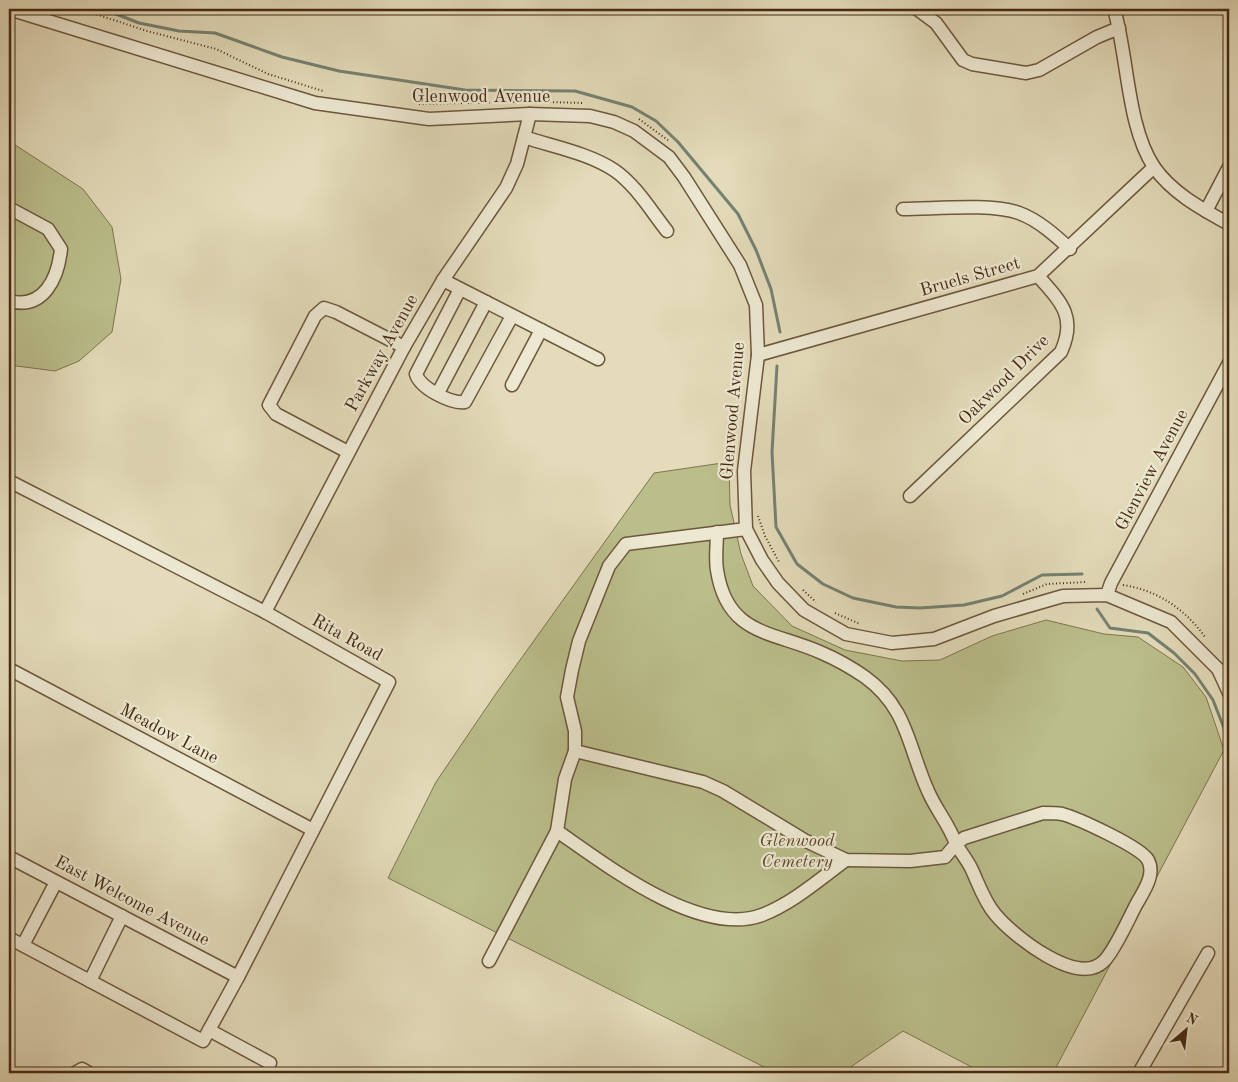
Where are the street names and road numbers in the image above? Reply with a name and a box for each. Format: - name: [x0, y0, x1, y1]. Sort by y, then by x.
- street label: Glenwood Avenue: [412, 88, 550, 106]
- street label: Bruels Street: [918, 254, 1022, 300]
- street label: Parkway Avenue: [342, 291, 422, 415]
- street label: Oakwood Drive: [955, 331, 1053, 429]
- street label: Glenwood Avenue: [718, 341, 748, 481]
- street label: Glenview Avenue: [1112, 406, 1192, 534]
- street label: Rita Road: [308, 611, 386, 665]
- street label: Meadow Lane: [117, 701, 221, 767]
- street label: East Welcome Avenue: [52, 853, 212, 949]

